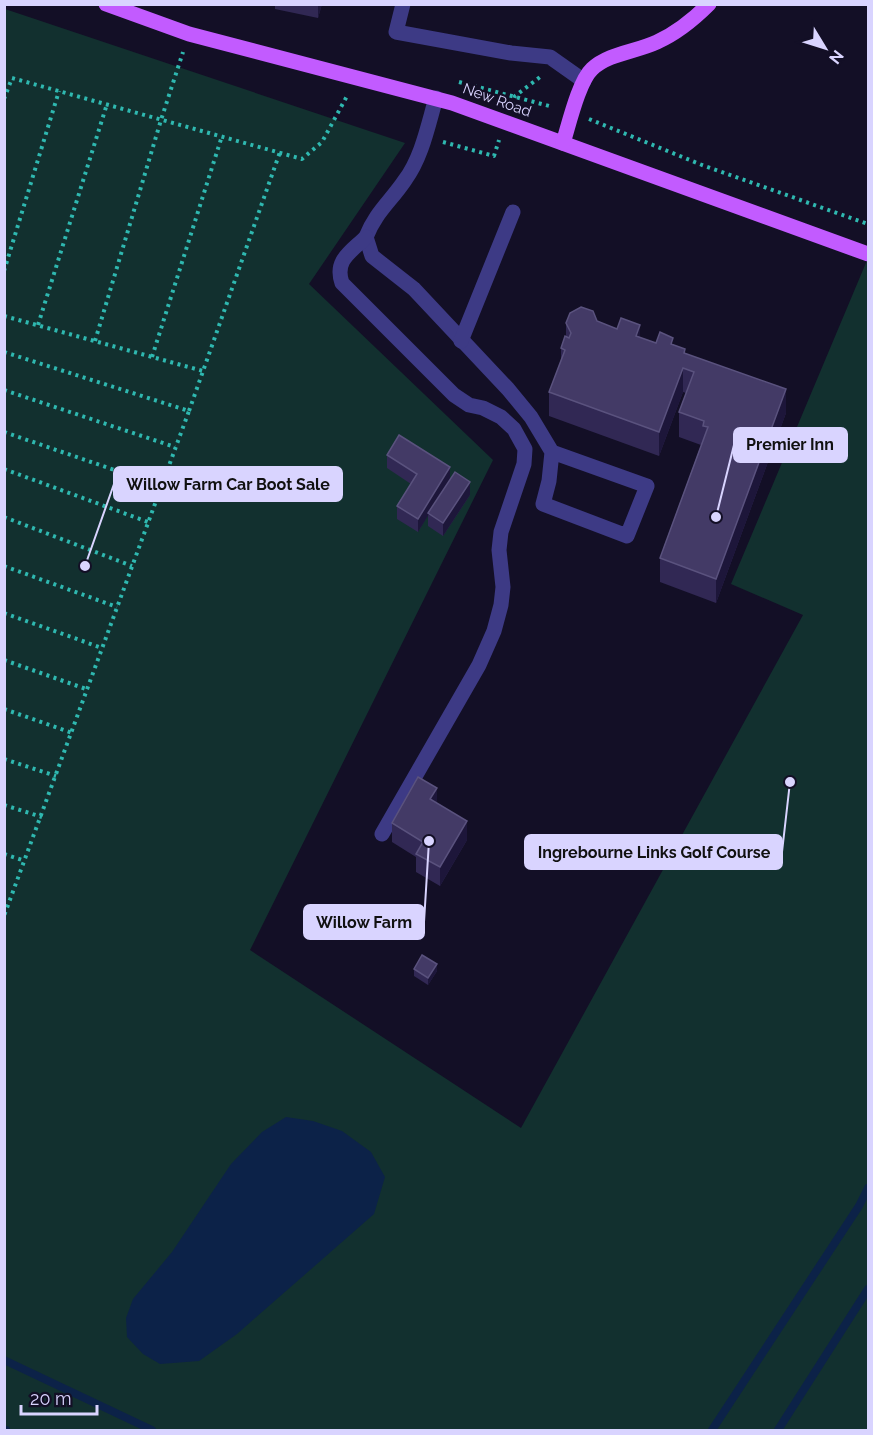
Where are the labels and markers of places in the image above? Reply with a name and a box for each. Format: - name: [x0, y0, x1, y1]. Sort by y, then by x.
- callout: Premier Inn: [734, 428, 847, 462]
- callout: Willow Farm Car Boot Sale: [114, 467, 342, 501]
- callout: Ingrebourne Links Golf Course: [525, 835, 782, 869]
- callout: Willow Farm: [304, 905, 424, 939]

